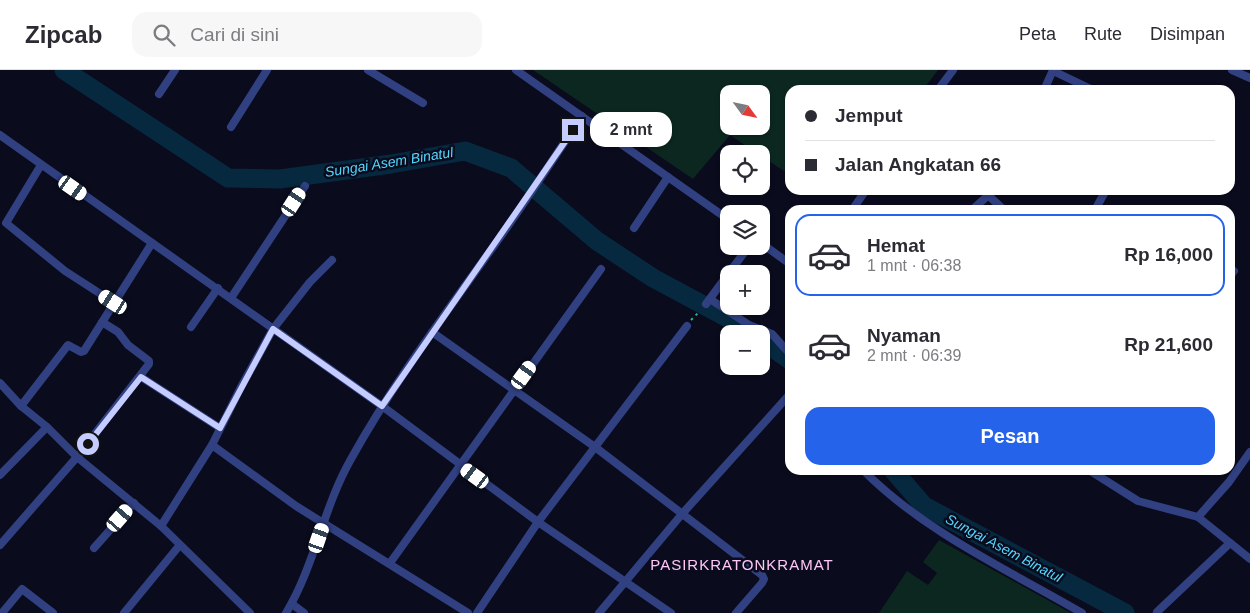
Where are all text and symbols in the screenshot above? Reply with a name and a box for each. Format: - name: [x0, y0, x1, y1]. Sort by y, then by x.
- search box: [132, 12, 482, 57]
- text: Zipcab: [25, 21, 102, 48]
- icon: search: [150, 21, 178, 49]
- text: Cari di sini: [190, 24, 279, 45]
- text: Peta: [1019, 24, 1056, 44]
- text: Rute: [1084, 24, 1122, 44]
- text: Disimpan: [1150, 24, 1225, 44]
- north arrow: [720, 85, 770, 135]
- map controls: [720, 85, 770, 375]
- text: Jemput: [835, 105, 903, 126]
- callout: 2 mnt: [590, 112, 673, 148]
- route end: [562, 119, 584, 141]
- text: 2 mnt: [610, 121, 652, 138]
- water label: Sungai Asem Binatul: [324, 144, 455, 180]
- button: locate: [720, 145, 770, 195]
- text: Jalan Angkatan 66: [835, 154, 1001, 175]
- car: [56, 173, 89, 203]
- car: [279, 185, 308, 219]
- button: layers: [720, 205, 770, 255]
- icon: car: [807, 233, 852, 278]
- text: Hemat: [867, 235, 925, 256]
- text: Rp 16,000: [1124, 244, 1213, 265]
- text: 1 mnt · 06:38: [867, 257, 961, 274]
- button: +: [720, 265, 770, 315]
- car: [96, 288, 129, 316]
- icon: car: [807, 323, 852, 368]
- button: −: [720, 325, 770, 375]
- text: Nyaman: [867, 325, 941, 346]
- text: Rp 21,600: [1124, 334, 1213, 355]
- text: 2 mnt · 06:39: [867, 347, 961, 364]
- car: [509, 358, 538, 392]
- button: Pesan: [805, 407, 1215, 465]
- route start: [77, 433, 99, 455]
- car: [458, 461, 491, 491]
- car: [104, 502, 135, 534]
- water label: Sungai Asem Binatul: [943, 511, 1066, 586]
- car: [307, 521, 330, 555]
- district label: PASIRKRATONKRAMAT: [650, 556, 834, 573]

